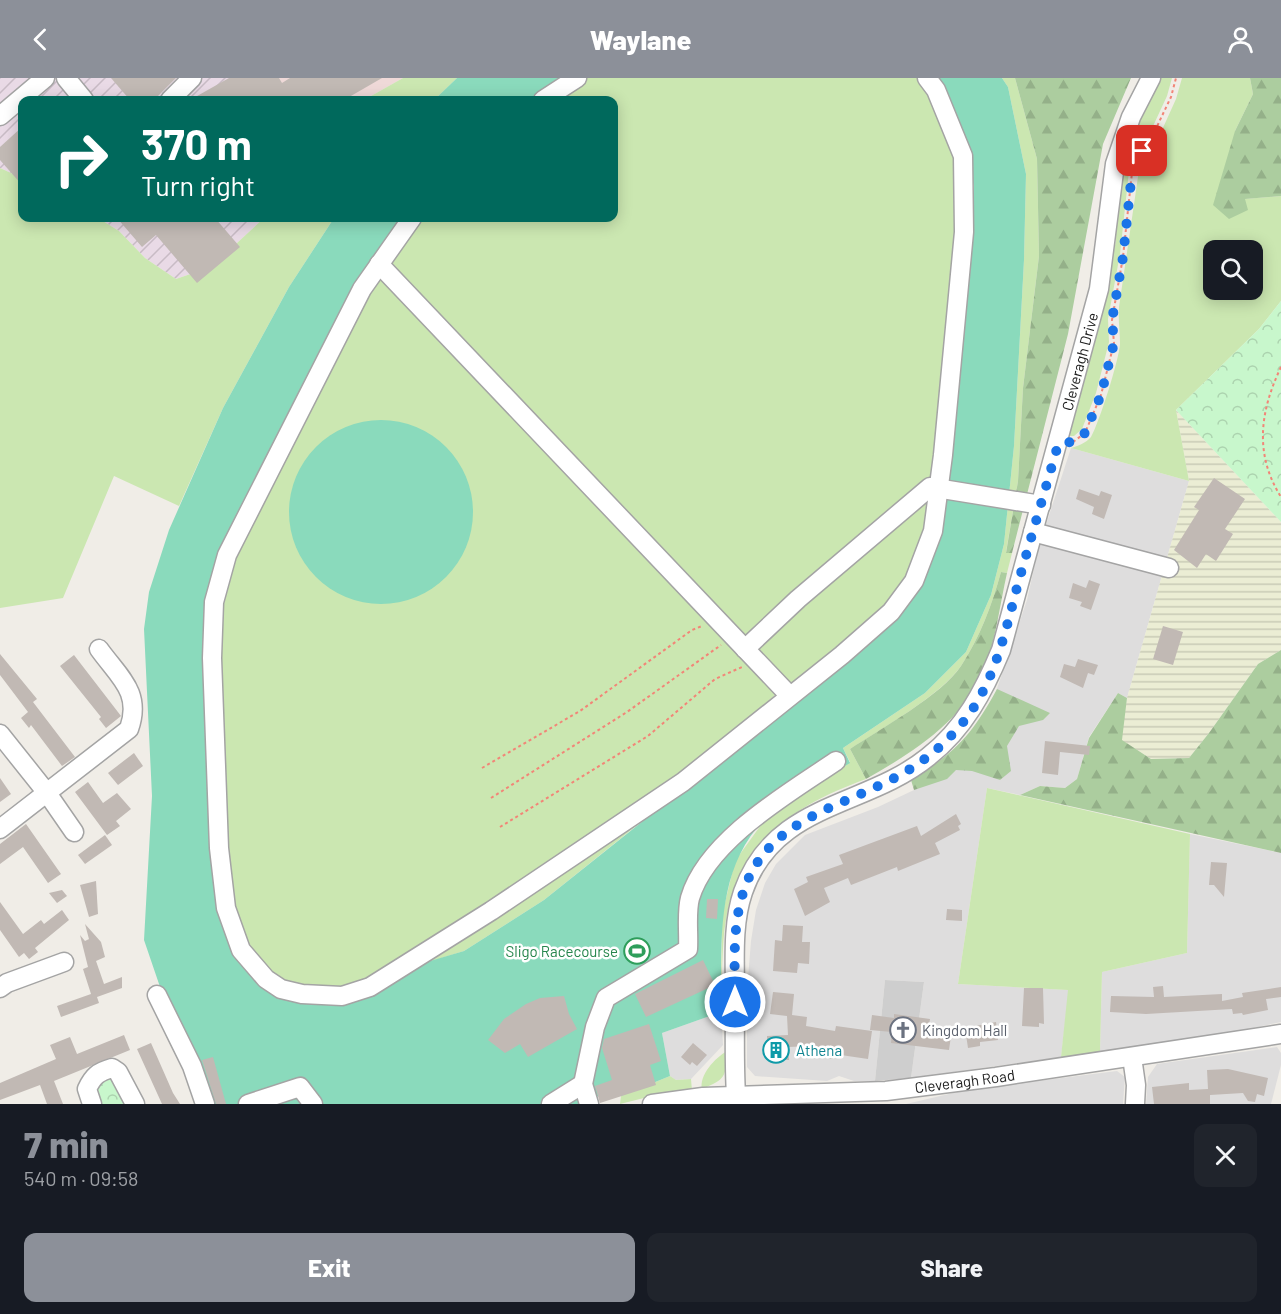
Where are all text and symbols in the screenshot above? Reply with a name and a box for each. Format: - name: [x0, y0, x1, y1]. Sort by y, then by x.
- icon: back: [24, 23, 57, 56]
- text: Waylane: [590, 23, 691, 55]
- icon: person: [1224, 23, 1257, 56]
- text: 370 m: [141, 118, 252, 168]
- icon: right: [42, 120, 120, 198]
- pin: [1116, 125, 1167, 176]
- icon: arrive: [1125, 134, 1158, 167]
- text: Turn right: [141, 169, 255, 201]
- map controls: [1203, 240, 1263, 300]
- button: search: [1203, 240, 1263, 300]
- street label: Cleveragh Drive: [1057, 310, 1101, 412]
- sports icon: Sligo Racecourse: [622, 936, 652, 966]
- place label: Sligo Racecourse: [506, 942, 618, 960]
- position arrow: [703, 970, 767, 1034]
- church icon: Kingdom Hall: [888, 1015, 918, 1045]
- place label: Kingdom Hall: [922, 1021, 1007, 1039]
- building icon: Athena: [761, 1035, 791, 1065]
- place label: Athena: [796, 1041, 842, 1059]
- street label: Cleveragh Road: [914, 1065, 1016, 1096]
- text: 7 min: [24, 1122, 109, 1165]
- button: close: [1194, 1124, 1257, 1187]
- text: 540 m · 09:58: [24, 1166, 139, 1190]
- button: Exit: [24, 1233, 635, 1302]
- button: Share: [647, 1233, 1257, 1302]

